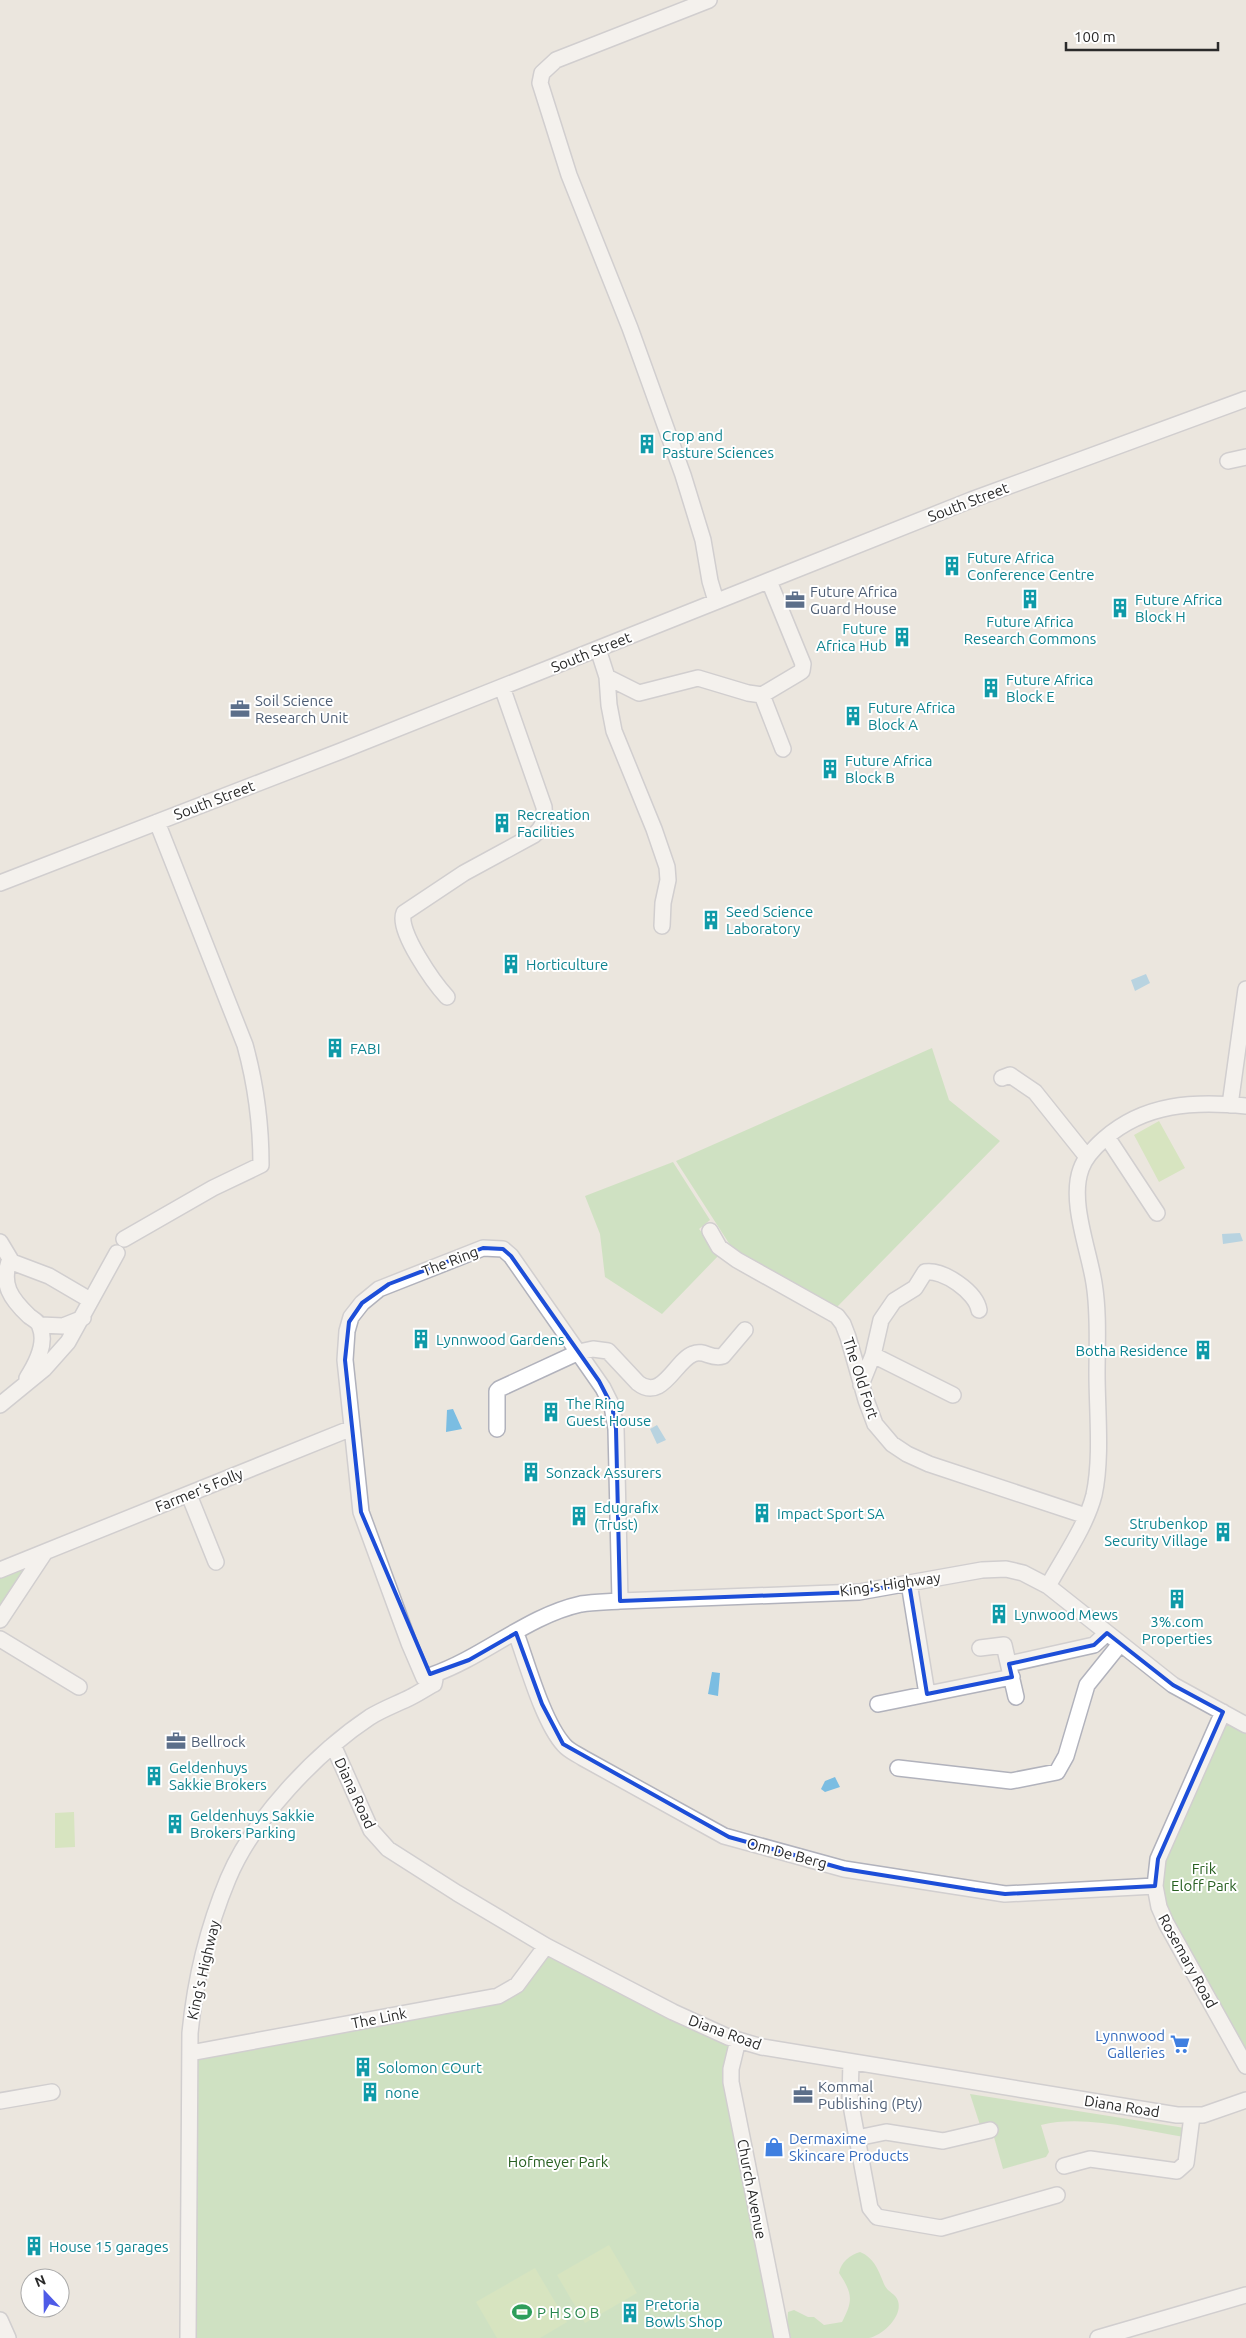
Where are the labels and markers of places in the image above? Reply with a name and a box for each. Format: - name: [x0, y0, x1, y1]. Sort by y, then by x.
- place label: Crop and Pasture Sciences: [662, 427, 774, 461]
- building icon: Crop and Pasture Sciences: [636, 433, 658, 455]
- place label: Future Africa Conference Centre: [967, 549, 1095, 583]
- building icon: Future Africa Conference Centre: [941, 555, 963, 577]
- place label: Future Africa Guard House: [810, 583, 898, 617]
- building icon: Future Africa Research Commons: [1019, 588, 1041, 610]
- office icon: Future Africa Guard House: [784, 589, 806, 611]
- place label: Future Africa Block H: [1135, 591, 1223, 625]
- building icon: Future Africa Block H: [1109, 597, 1131, 619]
- place label: Future Africa Research Commons: [964, 613, 1096, 647]
- place label: Future Africa Hub: [816, 620, 887, 654]
- building icon: Future Africa Hub: [891, 626, 913, 648]
- place label: Future Africa Block E: [1006, 671, 1094, 705]
- building icon: Future Africa Block E: [980, 677, 1002, 699]
- place label: Soil Science Research Unit: [255, 692, 348, 726]
- office icon: Soil Science Research Unit: [229, 698, 251, 720]
- place label: Future Africa Block A: [868, 699, 956, 733]
- building icon: Future Africa Block A: [842, 705, 864, 727]
- place label: Future Africa Block B: [845, 752, 933, 786]
- building icon: Future Africa Block B: [819, 758, 841, 780]
- place label: Recreation Facilities: [517, 806, 590, 840]
- building icon: Recreation Facilities: [491, 812, 513, 834]
- place label: Seed Science Laboratory: [726, 903, 813, 937]
- building icon: Seed Science Laboratory: [700, 909, 722, 931]
- building icon: Horticulture: [500, 953, 522, 975]
- place label: Horticulture: [526, 956, 608, 973]
- building icon: FABI: [324, 1037, 346, 1059]
- place label: FABI: [350, 1040, 380, 1057]
- building icon: Lynnwood Gardens: [410, 1328, 432, 1350]
- place label: Lynnwood Gardens: [436, 1331, 565, 1348]
- building icon: Botha Residence: [1192, 1339, 1214, 1361]
- place label: Botha Residence: [1076, 1342, 1188, 1359]
- place label: The Ring Guest House: [566, 1395, 651, 1429]
- building icon: The Ring Guest House: [540, 1401, 562, 1423]
- building icon: Sonzack Assurers: [520, 1461, 542, 1483]
- place label: Sonzack Assurers: [546, 1464, 661, 1481]
- place label: Edugrafix (Trust): [594, 1499, 659, 1533]
- building icon: Impact Sport SA: [751, 1502, 773, 1524]
- building icon: Edugrafix (Trust): [568, 1505, 590, 1527]
- place label: Impact Sport SA: [777, 1505, 885, 1522]
- place label: Strubenkop Security Village: [1104, 1515, 1208, 1549]
- building icon: Strubenkop Security Village: [1212, 1521, 1234, 1543]
- building icon: 3%.com Properties: [1166, 1588, 1188, 1610]
- building icon: Lynwood Mews: [988, 1603, 1010, 1625]
- place label: Lynwood Mews: [1014, 1606, 1118, 1623]
- place label: 3%.com Properties: [1142, 1613, 1212, 1647]
- office icon: Bellrock: [165, 1730, 187, 1752]
- place label: Bellrock: [191, 1733, 246, 1750]
- place label: Geldenhuys Sakkie Brokers: [169, 1759, 267, 1793]
- building icon: Geldenhuys Sakkie Brokers: [143, 1765, 165, 1787]
- place label: Geldenhuys Sakkie Brokers Parking: [190, 1807, 315, 1841]
- building icon: Geldenhuys Sakkie Brokers Parking: [164, 1813, 186, 1835]
- place label: Lynnwood Galleries: [1095, 2027, 1165, 2061]
- supermarket icon: Lynnwood Galleries: [1169, 2033, 1191, 2055]
- building icon: Solomon COurt: [352, 2056, 374, 2078]
- place label: Solomon COurt: [378, 2059, 482, 2076]
- place label: Kommal Publishing (Pty): [818, 2078, 923, 2112]
- building icon: none: [359, 2081, 381, 2103]
- place label: none: [385, 2084, 419, 2101]
- office icon: Kommal Publishing (Pty): [792, 2084, 814, 2106]
- place label: Dermaxime Skincare Products: [789, 2130, 909, 2164]
- shop icon: Dermaxime Skincare Products: [763, 2136, 785, 2158]
- building icon: House 15 garages: [23, 2235, 45, 2257]
- place label: House 15 garages: [49, 2238, 169, 2255]
- place label: Pretoria Bowls Shop: [645, 2296, 723, 2330]
- sports icon: P H S O B: [511, 2301, 533, 2323]
- building icon: Pretoria Bowls Shop: [619, 2302, 641, 2324]
- place label: P H S O B: [537, 2304, 599, 2321]

